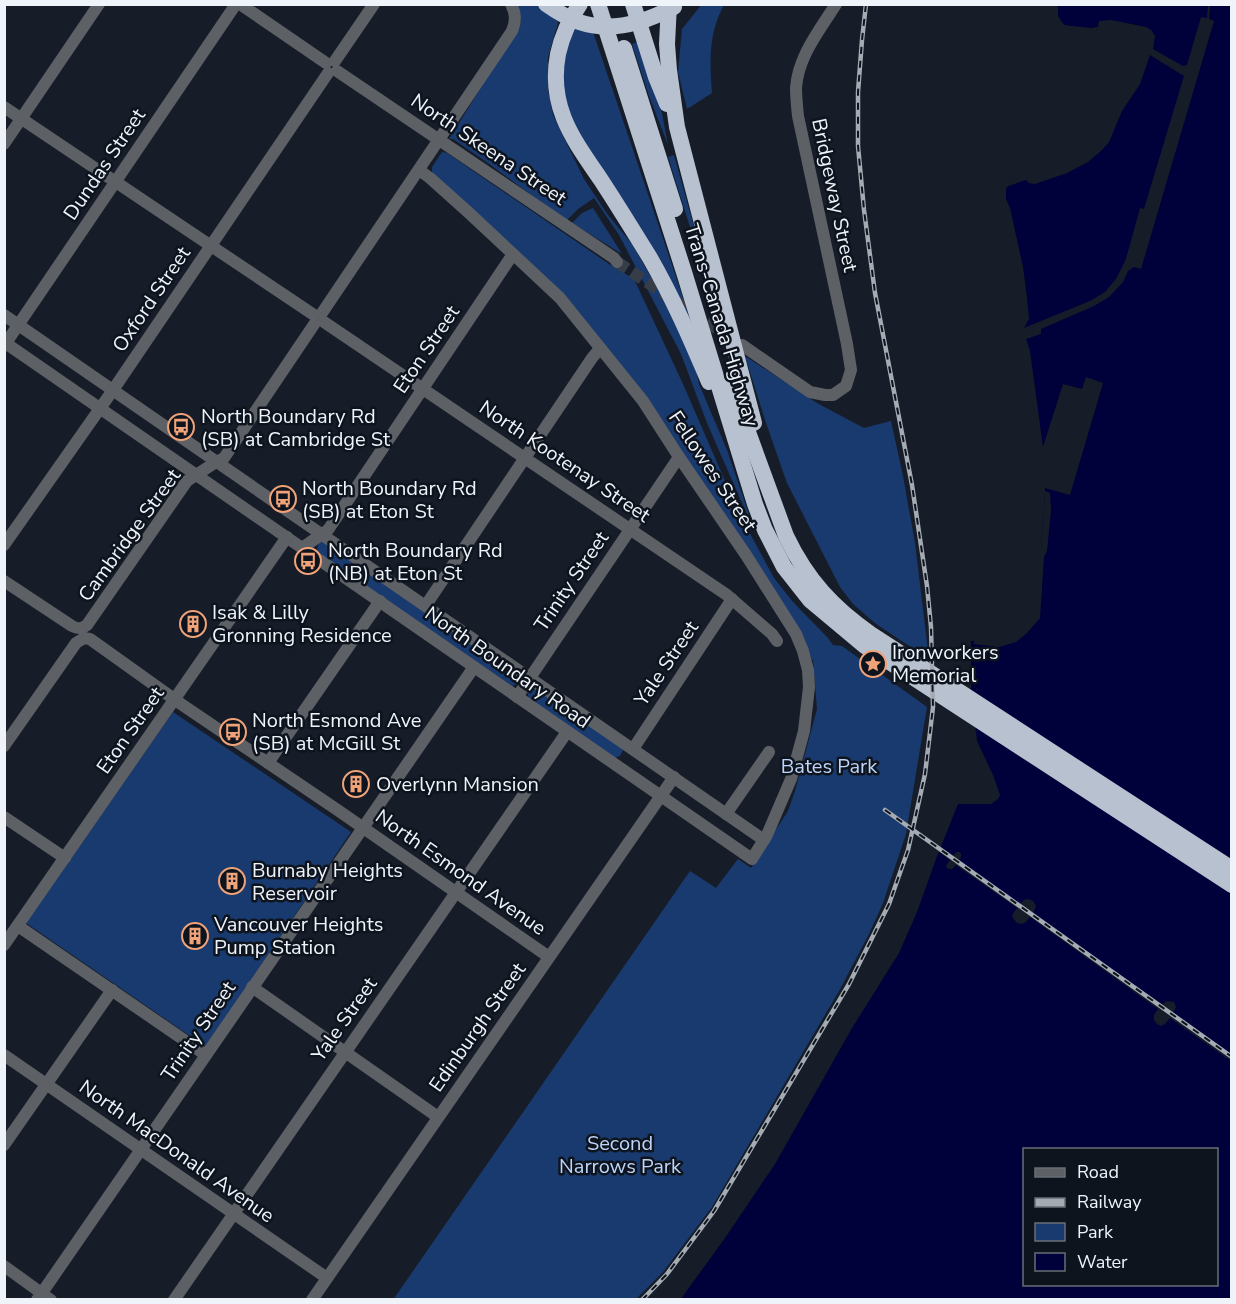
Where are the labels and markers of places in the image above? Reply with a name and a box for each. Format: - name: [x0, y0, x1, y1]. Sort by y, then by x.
- place label: North Boundary Rd (SB) at Cambridge St: [201, 403, 391, 453]
- bus stop icon: North Boundary Rd (SB) at Cambridge St: [166, 412, 196, 442]
- place label: North Boundary Rd (SB) at Eton St: [302, 475, 477, 525]
- bus stop icon: North Boundary Rd (SB) at Eton St: [268, 484, 298, 514]
- place label: North Boundary Rd (NB) at Eton St: [328, 537, 503, 587]
- bus stop icon: North Boundary Rd (NB) at Eton St: [293, 546, 323, 576]
- place label: Isak & Lilly Gronning Residence: [212, 599, 392, 649]
- building icon: Isak & Lilly Gronning Residence: [178, 609, 208, 639]
- place label: Ironworkers Memorial: [892, 639, 999, 689]
- place icon: Ironworkers Memorial: [858, 649, 888, 679]
- place label: North Esmond Ave (SB) at McGill St: [252, 707, 421, 757]
- bus stop icon: North Esmond Ave (SB) at McGill St: [218, 717, 248, 747]
- building icon: Overlynn Mansion: [341, 769, 371, 799]
- place label: Overlynn Mansion: [376, 771, 539, 798]
- place label: Burnaby Heights Reservoir: [252, 857, 403, 907]
- building icon: Burnaby Heights Reservoir: [217, 866, 247, 896]
- place label: Vancouver Heights Pump Station: [213, 911, 383, 961]
- building icon: Vancouver Heights Pump Station: [180, 921, 210, 951]

